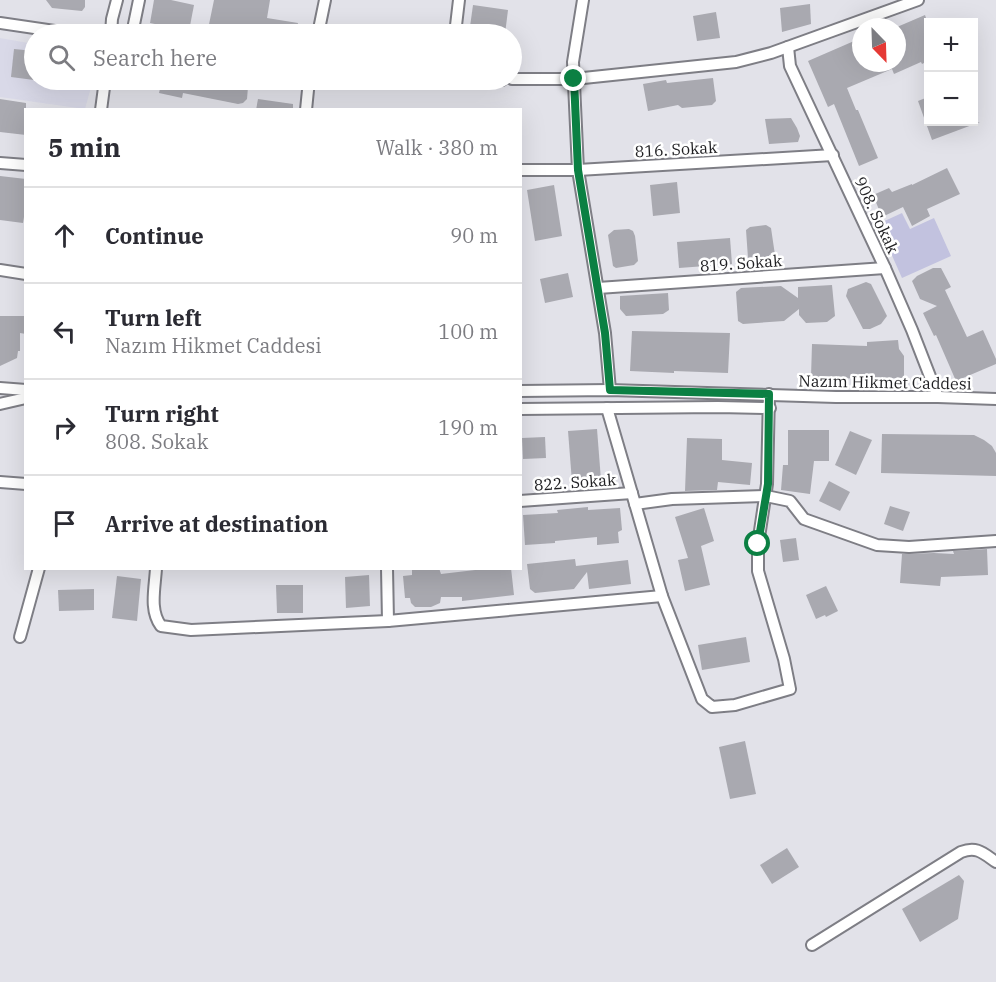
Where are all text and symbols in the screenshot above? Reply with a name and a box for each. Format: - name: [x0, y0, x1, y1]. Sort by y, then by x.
- north arrow: [852, 18, 906, 72]
- map controls: [924, 18, 978, 126]
- button: +: [924, 18, 978, 72]
- search box: [24, 24, 522, 90]
- icon: search: [45, 41, 78, 74]
- text: Search here: [93, 43, 217, 72]
- route end: [560, 65, 586, 91]
- button: −: [924, 72, 978, 126]
- text: 5 min: [48, 130, 121, 164]
- text: Walk · 380 m: [376, 134, 498, 161]
- street label: 816. Sokak: [634, 137, 718, 161]
- street label: 908. Sokak: [850, 173, 904, 257]
- icon: ahead: [48, 219, 81, 252]
- text: Continue: [105, 221, 204, 250]
- text: 90 m: [450, 222, 498, 249]
- street label: 819. Sokak: [699, 250, 784, 276]
- text: Turn left: [105, 303, 201, 332]
- icon: left: [48, 315, 81, 348]
- text: 100 m: [438, 318, 498, 345]
- text: Nazım Hikmet Caddesi: [105, 332, 322, 359]
- street label: Nazım Hikmet Caddesi: [798, 370, 972, 394]
- text: Turn right: [105, 399, 219, 428]
- icon: right: [48, 411, 81, 444]
- text: 190 m: [438, 414, 498, 441]
- text: 808. Sokak: [105, 428, 208, 455]
- street label: 822. Sokak: [533, 469, 618, 495]
- icon: arrive: [48, 507, 81, 540]
- text: Arrive at destination: [105, 509, 328, 538]
- route start: [744, 530, 770, 556]

